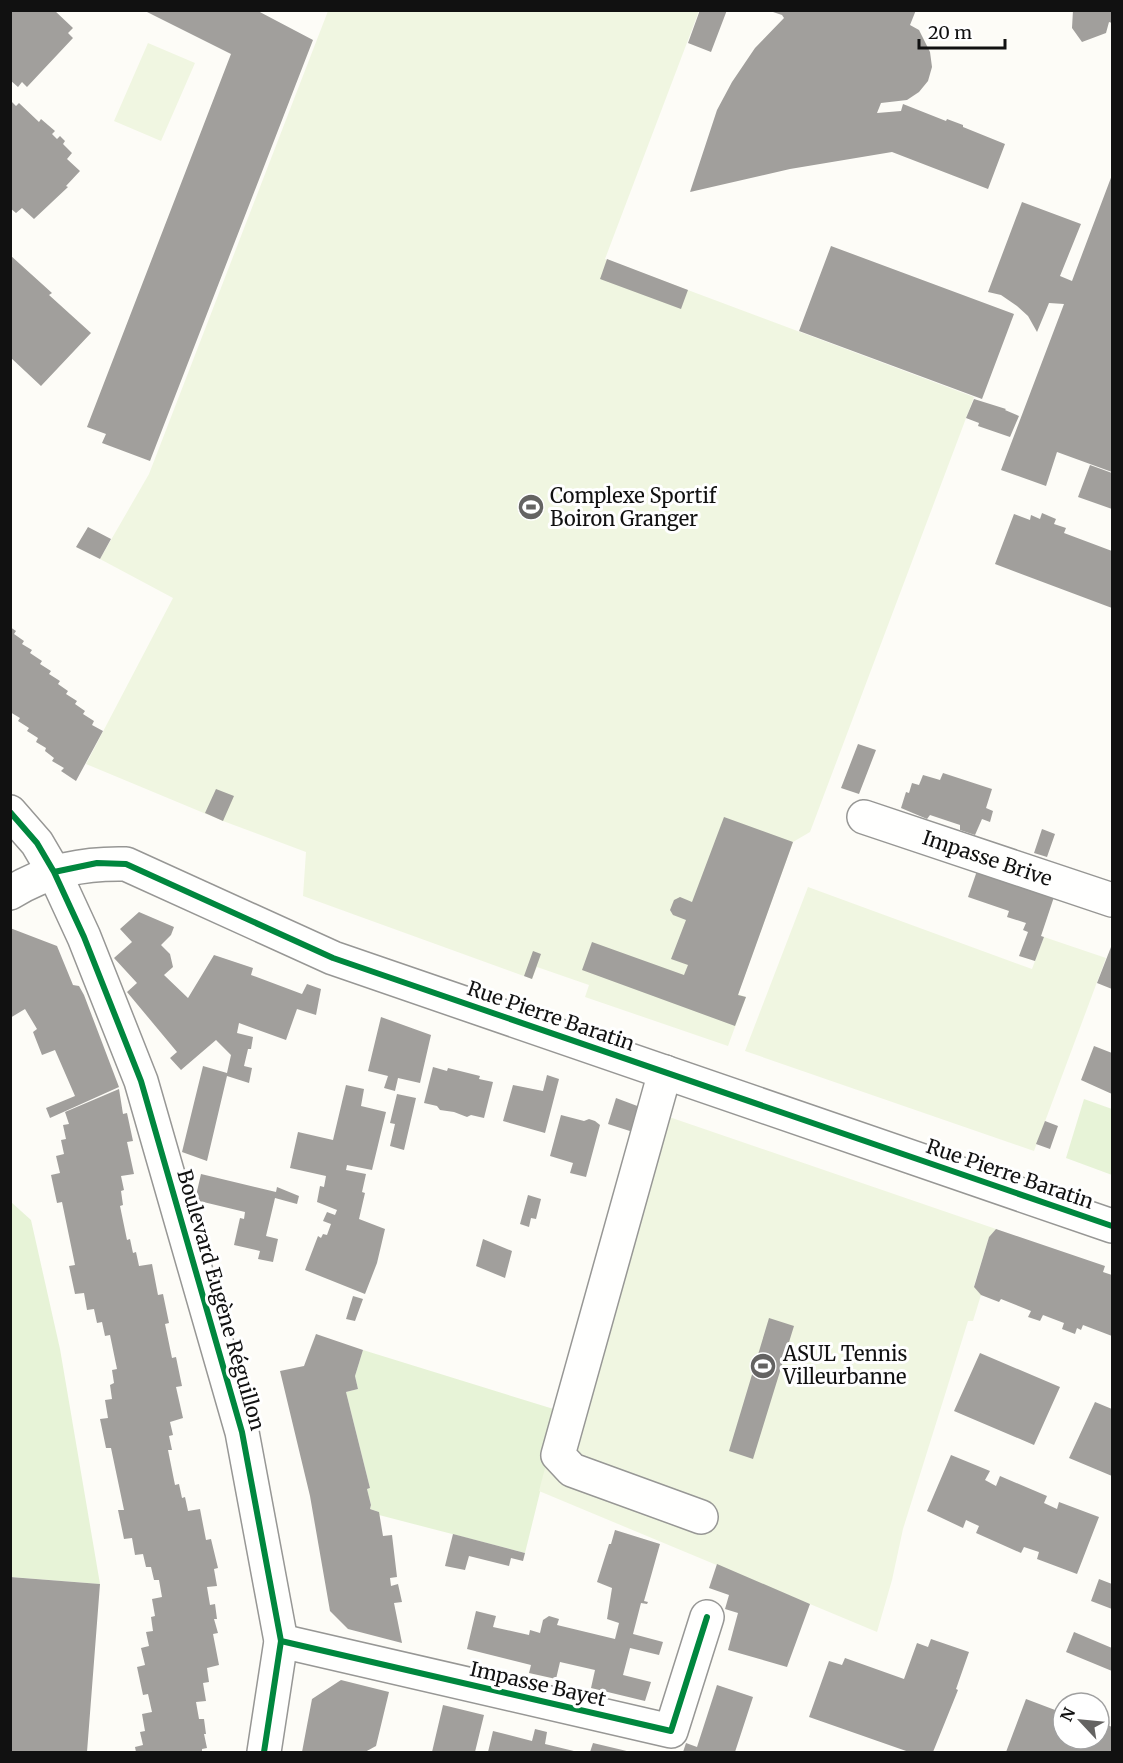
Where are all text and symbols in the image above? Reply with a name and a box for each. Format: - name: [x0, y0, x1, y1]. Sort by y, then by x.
- scale bar: [919, 12, 1004, 50]
- text: 20 m: [928, 21, 972, 44]
- place label: Complexe Sportif Boiron Granger: [550, 483, 718, 531]
- sports icon: Complexe Sportif Boiron Granger: [516, 492, 546, 522]
- street label: Impasse Brive: [919, 824, 1055, 891]
- street label: Rue Pierre Baratin: [464, 975, 638, 1056]
- street label: Rue Pierre Baratin: [923, 1133, 1097, 1214]
- street label: Boulevard Eugène Réguillon: [172, 1167, 271, 1433]
- place label: ASUL Tennis Villeurbanne: [782, 1341, 907, 1389]
- sports icon: ASUL Tennis Villeurbanne: [748, 1351, 778, 1381]
- street label: Impasse Bayet: [468, 1656, 609, 1711]
- north arrow: [1051, 1691, 1111, 1751]
- text: N: [1056, 1704, 1079, 1724]

